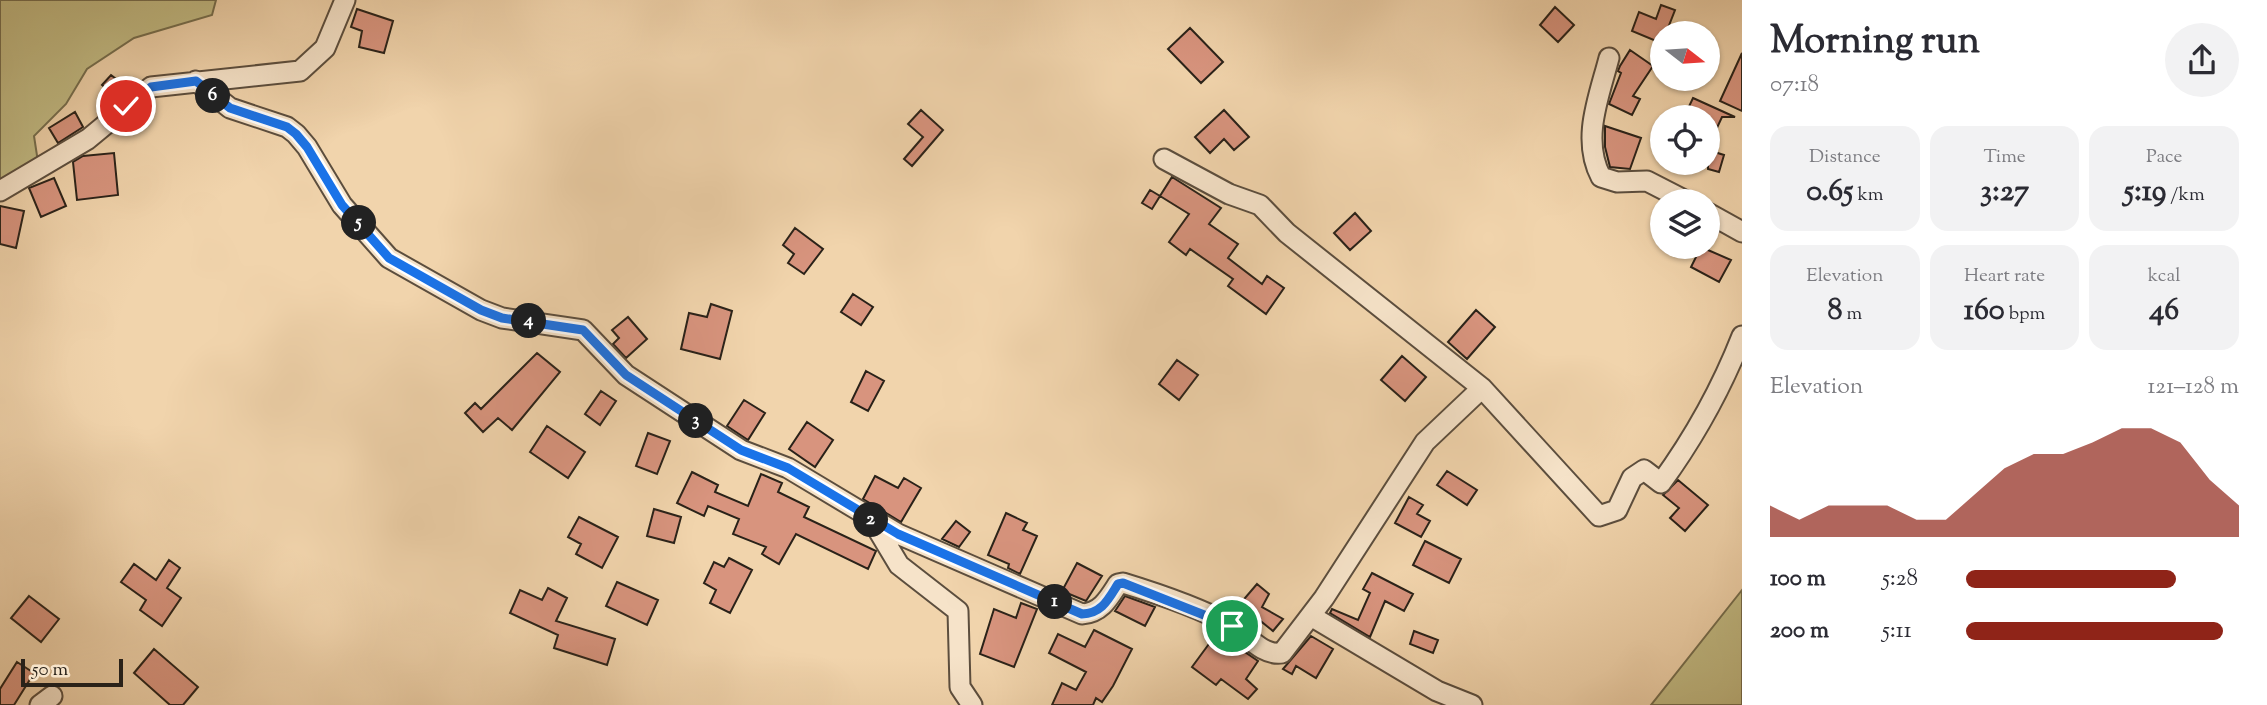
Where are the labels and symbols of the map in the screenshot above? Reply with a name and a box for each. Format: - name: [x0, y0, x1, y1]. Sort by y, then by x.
- north arrow: [1650, 21, 1720, 91]
- pin: [96, 76, 156, 136]
- pin: 6: [196, 78, 230, 114]
- pin: 5: [342, 206, 376, 241]
- pin: 4: [512, 304, 546, 338]
- pin: 3: [678, 404, 714, 438]
- pin: 2: [854, 503, 888, 538]
- pin: 1: [1038, 584, 1072, 620]
- pin: [1202, 596, 1262, 656]
- scale bar: [21, 656, 122, 688]

